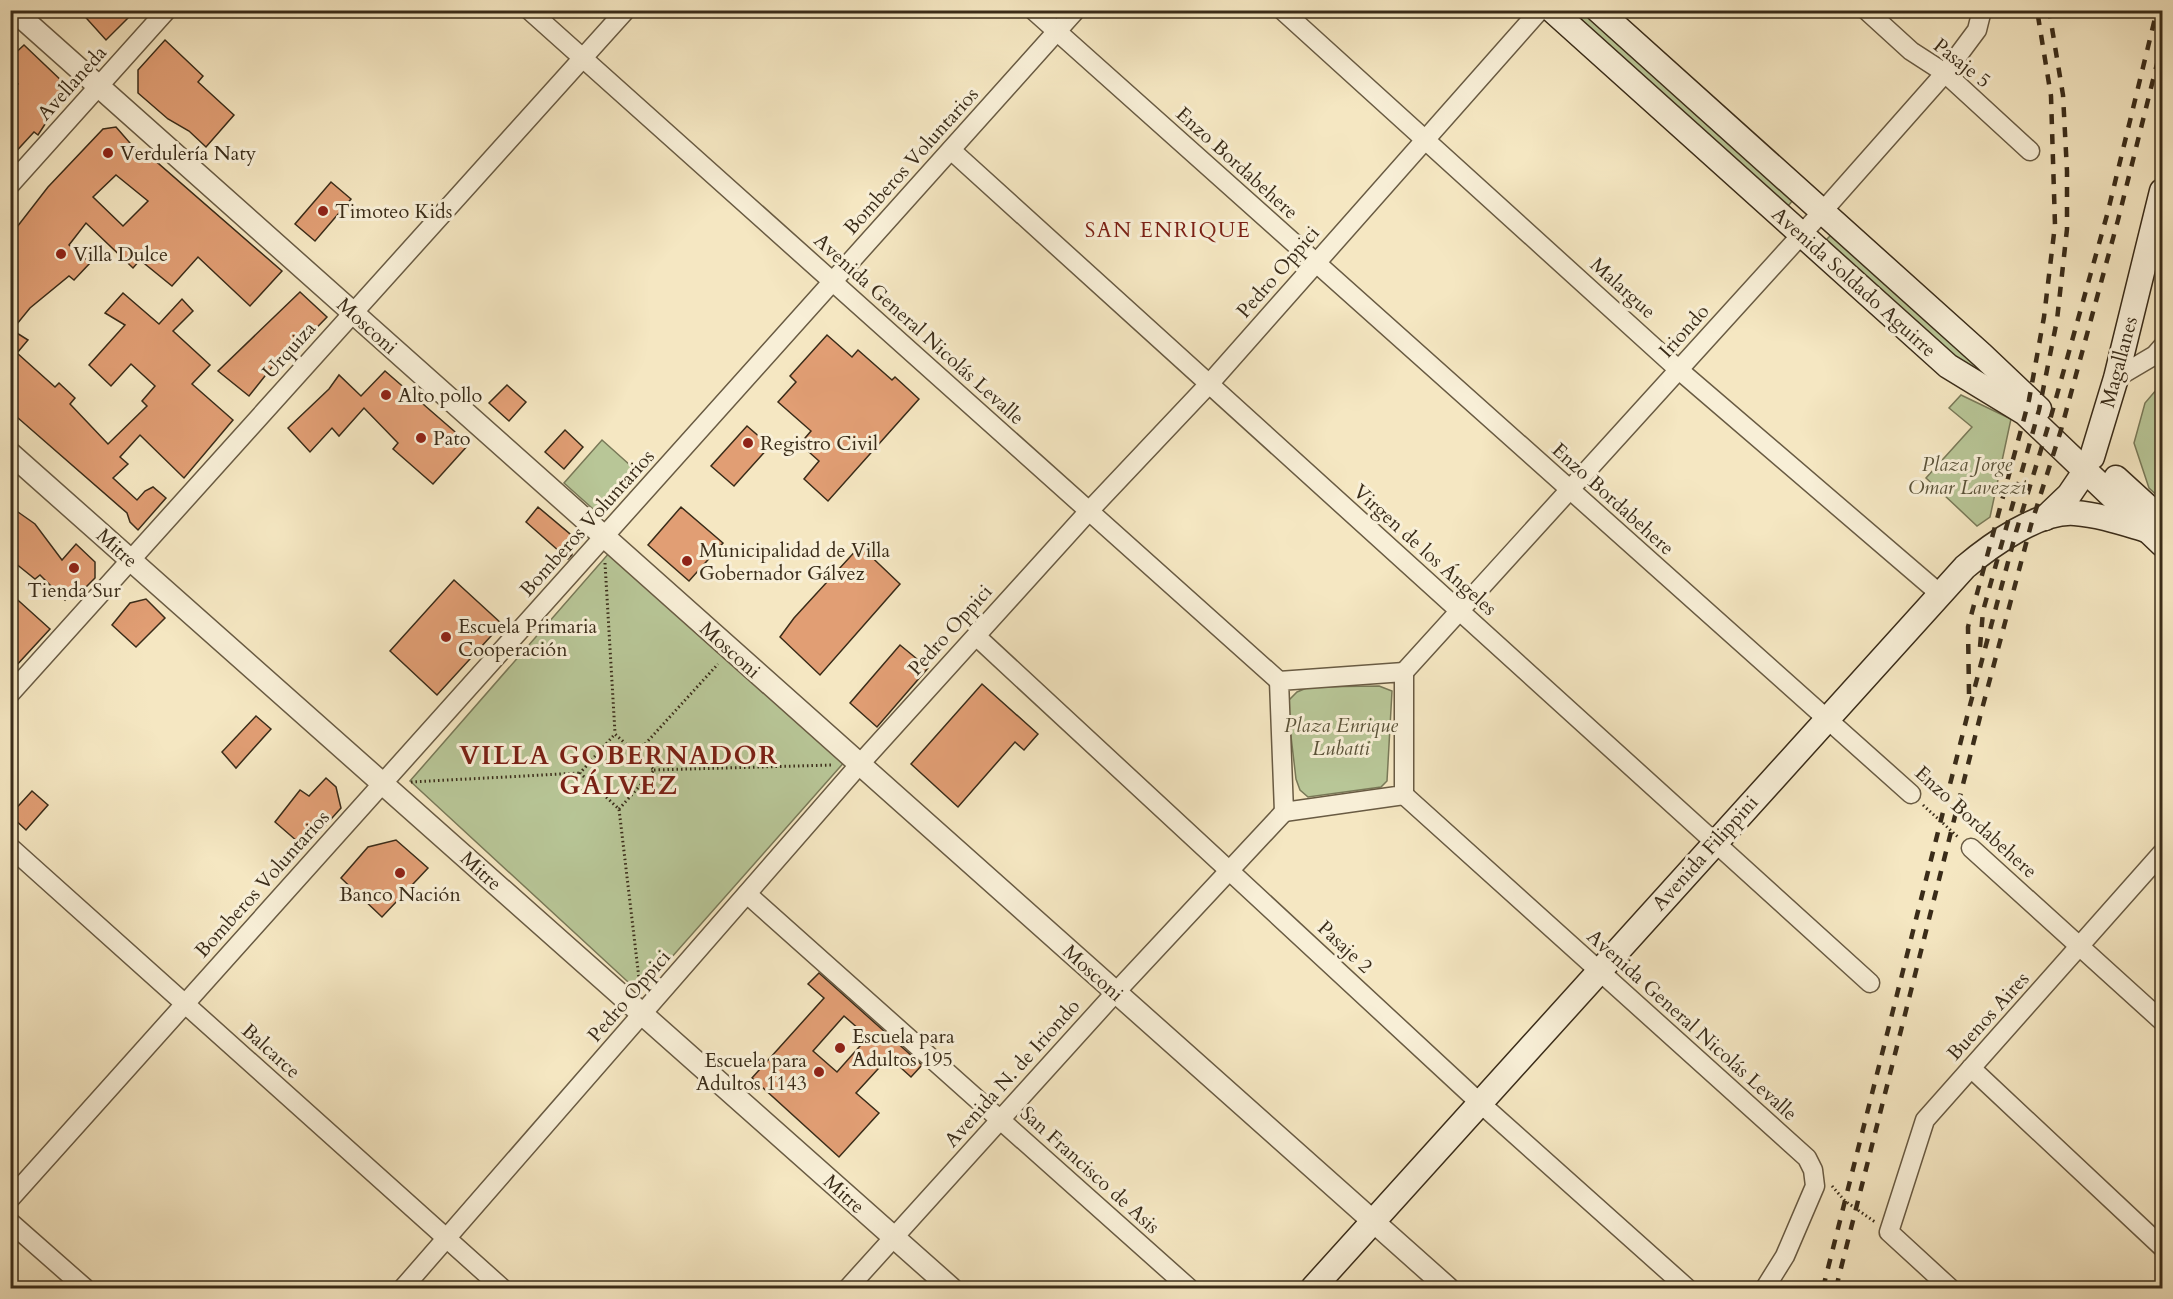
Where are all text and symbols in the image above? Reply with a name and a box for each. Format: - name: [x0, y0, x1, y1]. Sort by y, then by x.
- street label: Pasaje 5: [1928, 32, 1996, 94]
- street label: Avellaneda: [31, 40, 113, 126]
- street label: Bomberos Voluntarios: [838, 82, 984, 240]
- street label: Enzo Bordabehere: [1170, 101, 1304, 225]
- place label: Verdulería Naty: [120, 140, 257, 167]
- marker: Verdulería Naty: [101, 146, 115, 160]
- place label: Timoteo Kids: [335, 198, 452, 225]
- street label: Avenida Soldado Aguirre: [1766, 201, 1942, 363]
- marker: Timoteo Kids: [316, 204, 330, 218]
- district label: SAN ENRIQUE: [1085, 216, 1251, 245]
- street label: Pedro Oppici: [1230, 220, 1326, 324]
- street label: Avenida General Nicolás Levalle: [808, 227, 1030, 431]
- place label: Villa Dulce: [73, 241, 168, 268]
- marker: Villa Dulce: [54, 247, 68, 261]
- street label: Malargue: [1584, 251, 1662, 325]
- street label: Mosconi: [331, 291, 404, 361]
- street label: Iriondo: [1653, 298, 1715, 364]
- street label: Magallanes: [2094, 313, 2144, 411]
- street label: Urquiza: [256, 315, 322, 384]
- place label: Alto pollo: [398, 382, 482, 409]
- marker: Alto pollo: [379, 388, 393, 402]
- place label: Pato: [433, 425, 471, 452]
- place label: Registro Civil: [760, 430, 878, 457]
- marker: Pato: [414, 431, 428, 445]
- marker: Registro Civil: [741, 436, 755, 450]
- street label: Enzo Bordabehere: [1546, 437, 1680, 561]
- street label: Bomberos Voluntarios: [514, 444, 660, 602]
- park label: Plaza Jorge Omar Lavezzi: [1908, 451, 2027, 501]
- street label: Virgen de los Ángeles: [1347, 478, 1503, 622]
- street label: Mitre: [90, 522, 144, 574]
- place label: Municipalidad de Villa Gobernador Gálvez: [699, 537, 890, 587]
- marker: Municipalidad de Villa Gobernador Gálvez: [680, 554, 694, 568]
- marker: Tienda Sur: [67, 561, 81, 575]
- place label: Tienda Sur: [27, 577, 122, 604]
- street label: Pedro Oppici: [902, 578, 998, 681]
- place label: Escuela Primaria Cooperación: [458, 613, 598, 663]
- street label: Mosconi: [694, 615, 767, 685]
- marker: Escuela Primaria Cooperación: [439, 630, 453, 644]
- park label: Plaza Enrique Lubatti: [1284, 712, 1398, 762]
- district label: VILLA GOBERNADOR GÁLVEZ: [459, 738, 779, 803]
- street label: Enzo Bordabehere: [1909, 760, 2043, 884]
- street label: Avenida Filippini: [1646, 789, 1764, 917]
- street label: Bomberos Voluntarios: [189, 805, 335, 963]
- street label: Mitre: [454, 845, 508, 897]
- marker: Banco Nación: [393, 866, 407, 880]
- place label: Banco Nación: [339, 881, 461, 908]
- street label: Pasaje 2: [1312, 915, 1378, 979]
- street label: Avenida General Nicolás Levalle: [1581, 923, 1803, 1127]
- street label: Mosconi: [1057, 938, 1130, 1008]
- street label: Pedro Oppici: [581, 944, 677, 1048]
- street label: Buenos Aires: [1941, 966, 2035, 1066]
- street label: Avenida N. de Iriondo: [938, 993, 1086, 1153]
- street label: Balcarce: [236, 1017, 306, 1085]
- place label: Escuela para Adultos 195: [852, 1023, 955, 1073]
- marker: Escuela para Adultos 195: [833, 1041, 847, 1055]
- place label: Escuela para Adultos 1143: [696, 1047, 807, 1097]
- marker: Escuela para Adultos 1143: [812, 1065, 826, 1079]
- street label: San Francisco de Asis: [1014, 1100, 1166, 1240]
- street label: Mitre: [817, 1168, 871, 1220]

